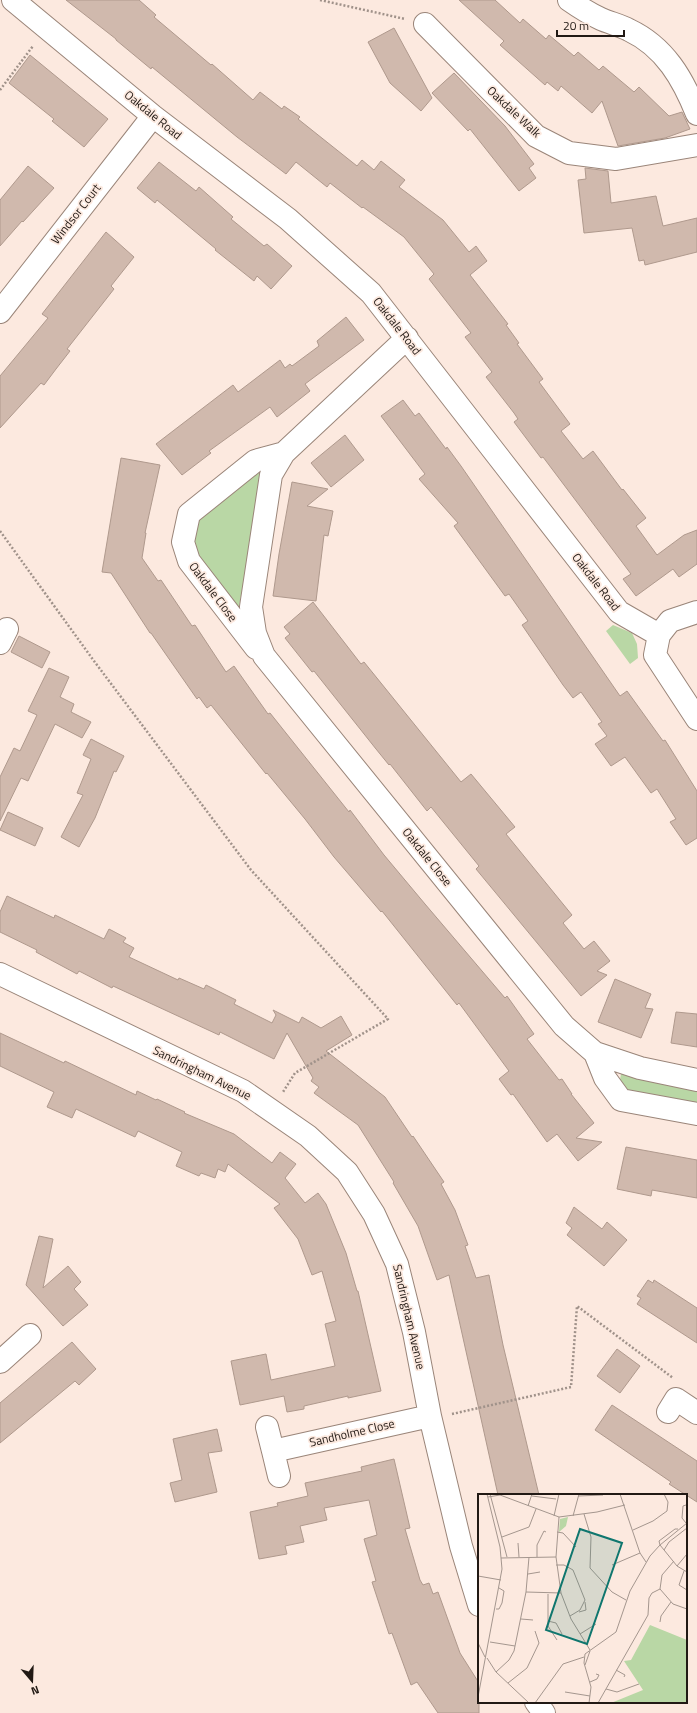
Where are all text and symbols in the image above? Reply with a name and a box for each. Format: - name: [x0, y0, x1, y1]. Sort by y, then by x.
- scale bar: [557, 12, 624, 38]
- text: 20 m: [563, 16, 589, 35]
- street label: Oakdale Walk: [483, 81, 546, 142]
- street label: Oakdale Road: [120, 85, 186, 144]
- street label: Windsor Court: [46, 179, 106, 248]
- street label: Oakdale Road: [369, 293, 426, 359]
- street label: Oakdale Road: [568, 549, 625, 615]
- street label: Oakdale Close: [185, 558, 242, 626]
- street label: Oakdale Close: [398, 823, 457, 890]
- street label: Sandringham Avenue: [150, 1040, 255, 1105]
- street label: Sandringham Avenue: [388, 1262, 431, 1371]
- street label: Sandholme Close: [307, 1413, 396, 1452]
- inset map: [478, 1494, 687, 1703]
- north arrow: [12, 1661, 52, 1701]
- text: N: [29, 1682, 41, 1699]

